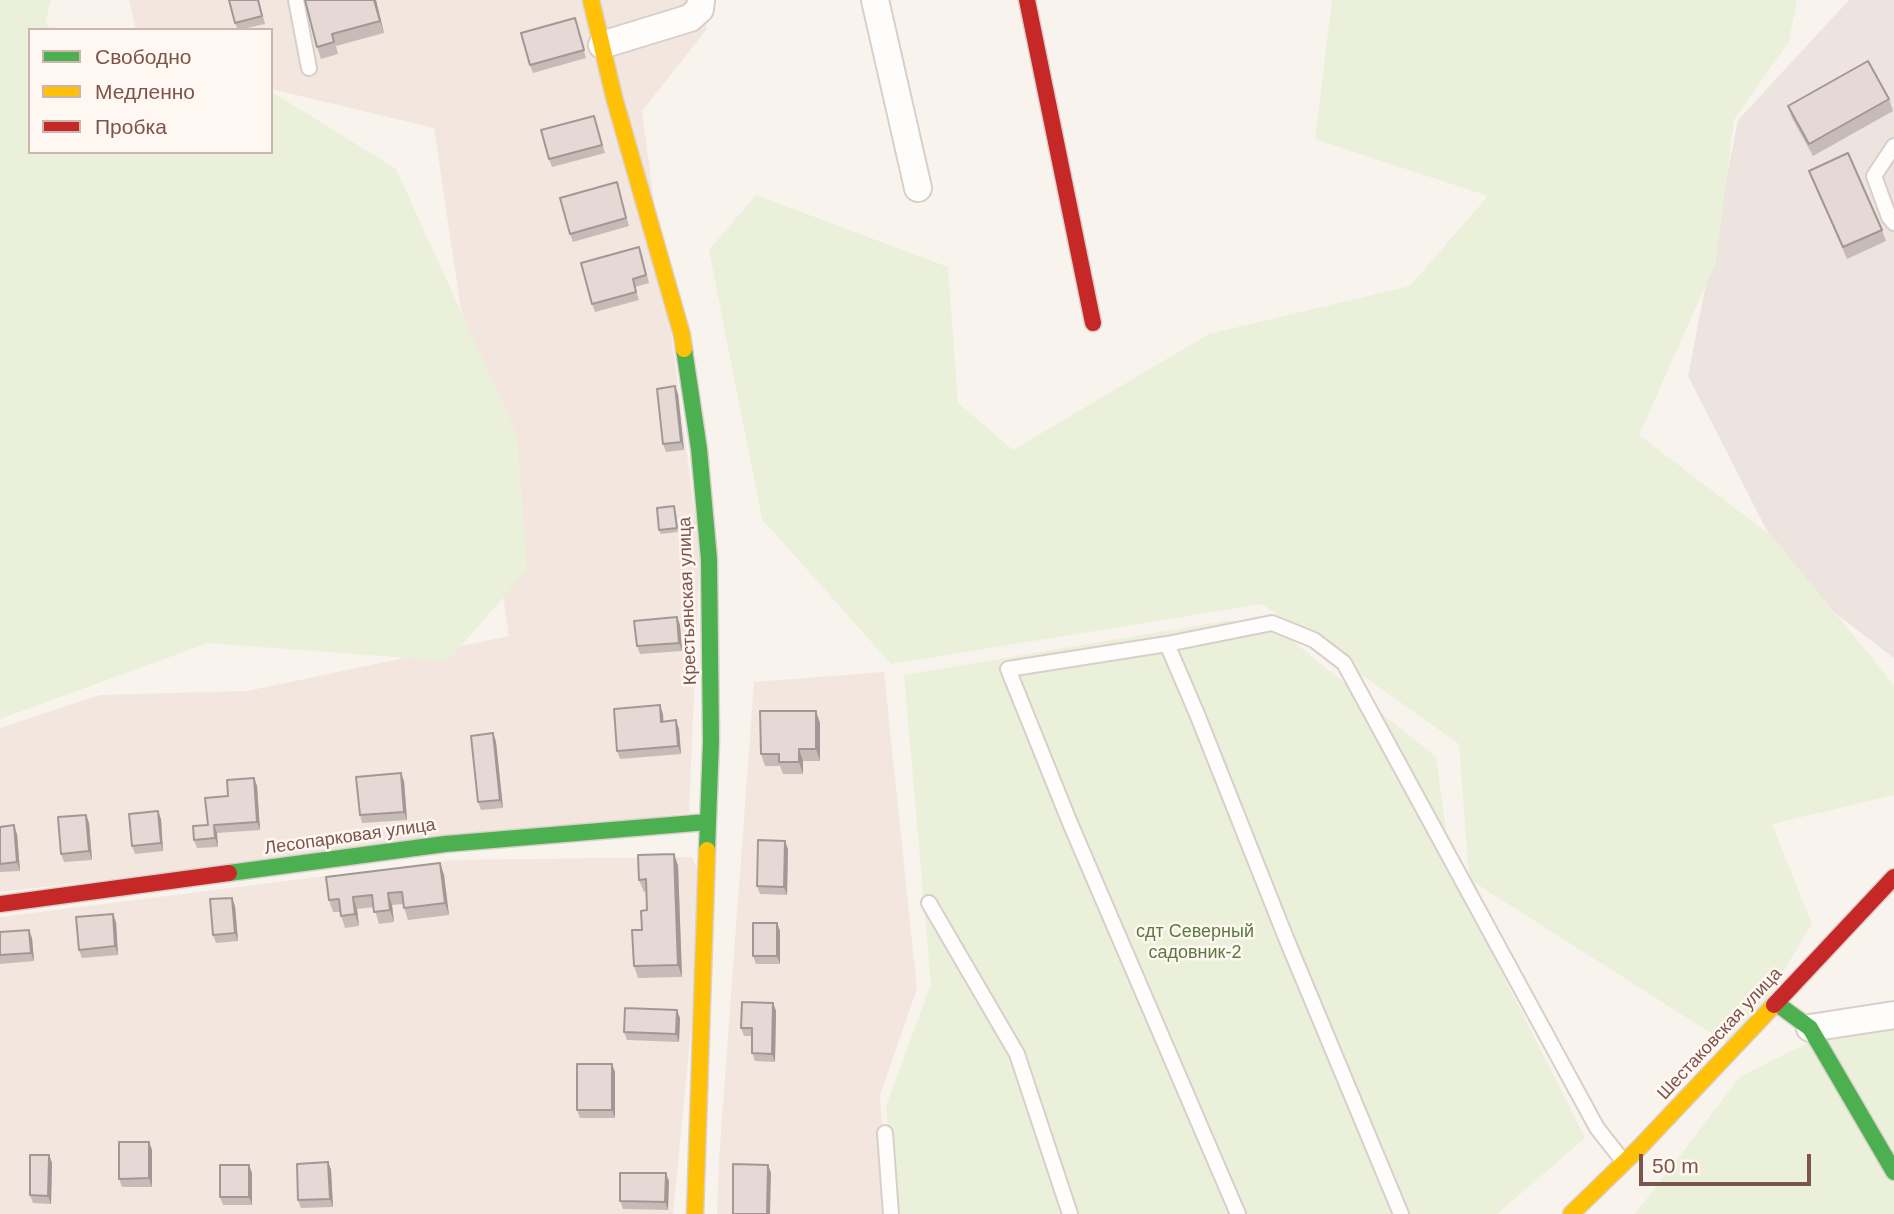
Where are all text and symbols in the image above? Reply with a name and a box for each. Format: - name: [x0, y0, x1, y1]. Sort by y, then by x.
- legend: [28, 28, 273, 154]
- text: Свободно: [95, 45, 192, 68]
- text: Медленно: [95, 80, 195, 103]
- text: Пробка: [95, 115, 167, 138]
- street label: Крестьянская улица: [674, 517, 702, 685]
- street label: Лесопарковая улица: [263, 814, 437, 860]
- park label: сдт Северный садовник-2: [1136, 921, 1254, 964]
- street label: Шестаковская улица: [1653, 964, 1787, 1104]
- scale bar: [1642, 1140, 1814, 1184]
- text: 50 m: [1652, 1154, 1699, 1177]

